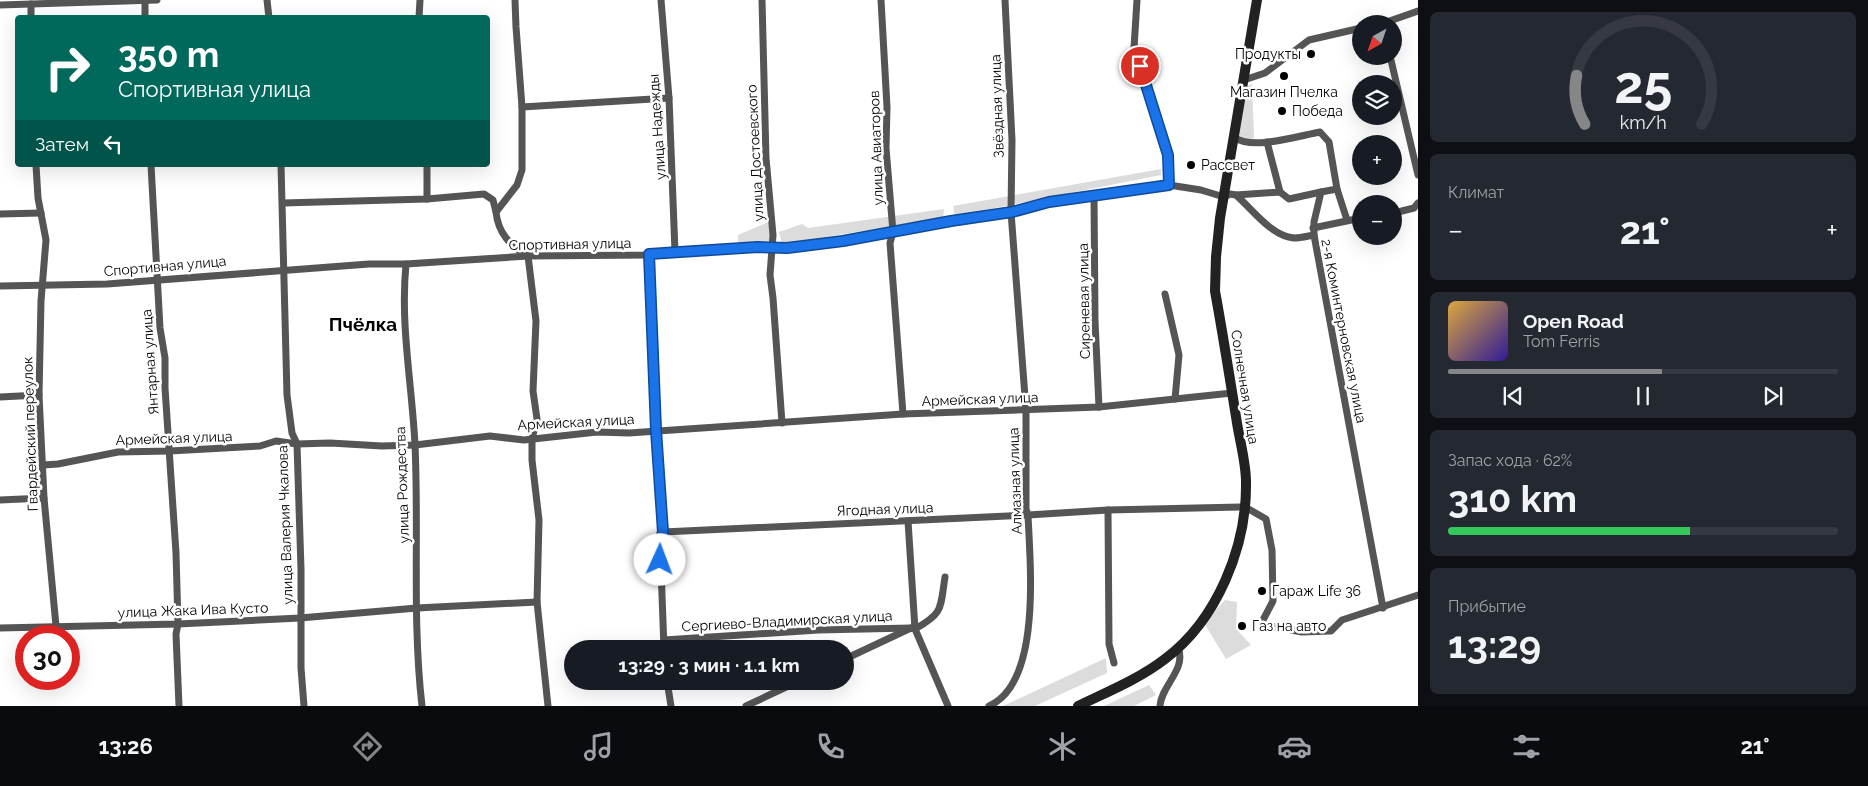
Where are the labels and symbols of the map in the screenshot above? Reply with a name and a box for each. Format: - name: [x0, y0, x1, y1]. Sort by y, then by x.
- north arrow: [1352, 15, 1402, 65]
- pin: [1119, 45, 1161, 87]
- place label: Продукты: [1235, 46, 1301, 62]
- marker: Продукты: [1305, 48, 1317, 60]
- street label: Звёздная улица: [987, 54, 1007, 158]
- marker: Магазин Пчелка: [1278, 70, 1290, 82]
- street label: улица Надежды: [645, 74, 669, 180]
- street label: улица Достоевского: [743, 84, 767, 222]
- place label: Магазин Пчелка: [1230, 84, 1338, 100]
- street label: улица Авиаторов: [866, 90, 886, 206]
- place label: Победа: [1292, 103, 1343, 119]
- marker: Победа: [1276, 105, 1288, 117]
- place label: Рассвет: [1201, 157, 1255, 173]
- marker: Рассвет: [1185, 159, 1197, 171]
- street label: Спортивная улица: [508, 235, 632, 253]
- street label: 2-я Коминтерновская улица: [1318, 238, 1370, 424]
- street label: Сиреневая улица: [1075, 243, 1093, 359]
- street label: Спортивная улица: [103, 253, 227, 279]
- street label: Янтарная улица: [138, 309, 162, 415]
- district label: Пчёлка: [329, 313, 397, 335]
- street label: Солнечная улица: [1228, 329, 1262, 445]
- street label: Гвардейский переулок: [19, 356, 41, 512]
- street label: Армейская улица: [921, 389, 1039, 409]
- street label: Армейская улица: [517, 411, 635, 433]
- street label: улица Рождества: [392, 426, 412, 544]
- street label: Алмазная улица: [1005, 427, 1025, 535]
- street label: Армейская улица: [115, 428, 233, 448]
- street label: улица Валерия Чкалова: [274, 445, 296, 605]
- street label: Ягодная улица: [836, 499, 934, 519]
- position arrow: [633, 533, 685, 585]
- place label: Гараж Life 36: [1272, 583, 1361, 599]
- marker: Гараж Life 36: [1256, 585, 1268, 597]
- street label: улица Жака Ива Кусто: [117, 599, 269, 621]
- street label: Сергиево-Владимирская улица: [681, 607, 893, 635]
- place label: Газ на авто: [1252, 618, 1326, 634]
- marker: Газ на авто: [1236, 620, 1248, 632]
- speed limit sign: 30: [15, 625, 80, 690]

